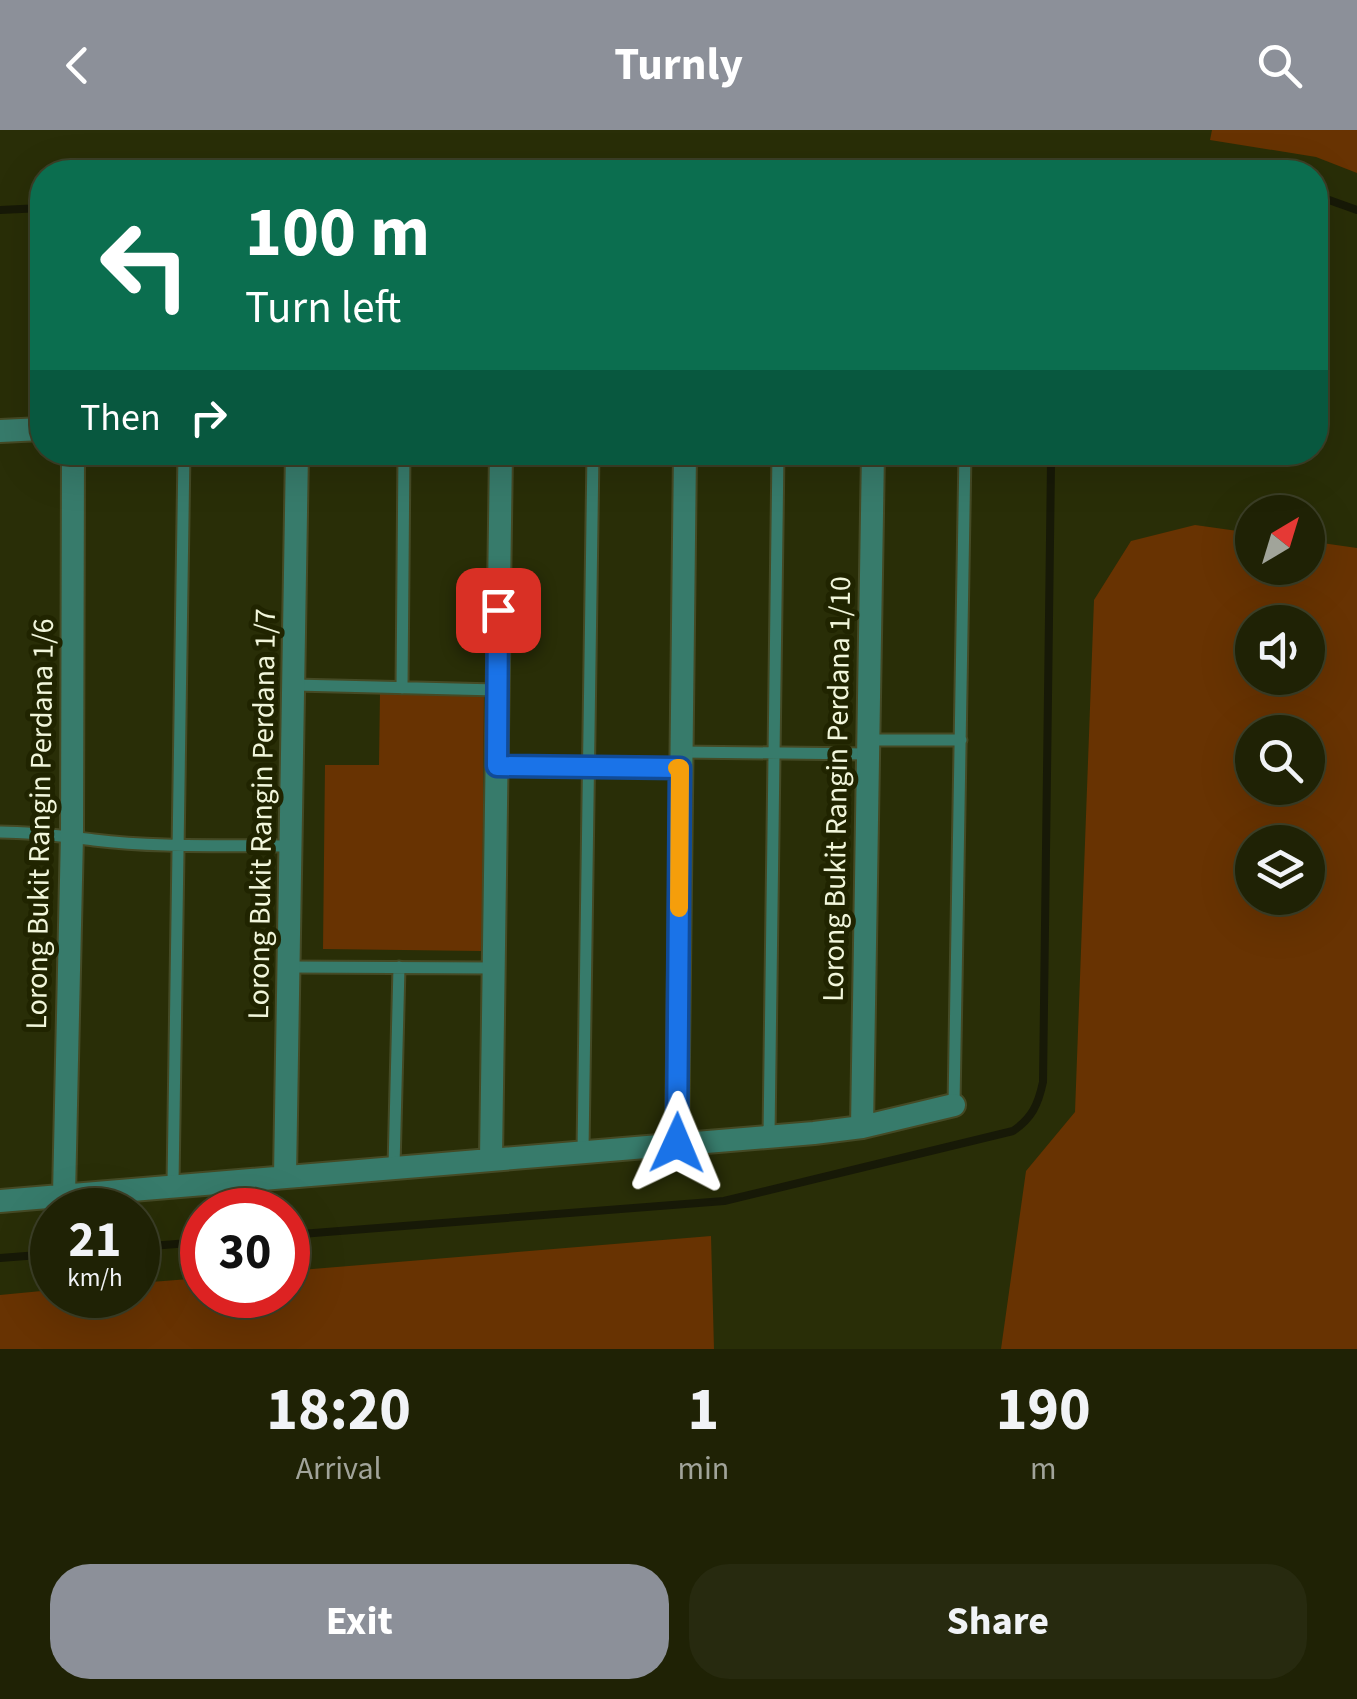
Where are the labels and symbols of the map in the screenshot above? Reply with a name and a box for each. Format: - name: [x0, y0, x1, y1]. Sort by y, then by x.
- north arrow: [1235, 495, 1325, 585]
- pin: [456, 568, 541, 653]
- street label: Lorong Bukit Rangin Perdana 1/10: [812, 576, 862, 1002]
- street label: Lorong Bukit Rangin Perdana 1/7: [237, 608, 287, 1020]
- street label: Lorong Bukit Rangin Perdana 1/6: [15, 618, 65, 1030]
- position arrow: [625, 1091, 729, 1195]
- speed limit sign: 30: [180, 1188, 310, 1318]

